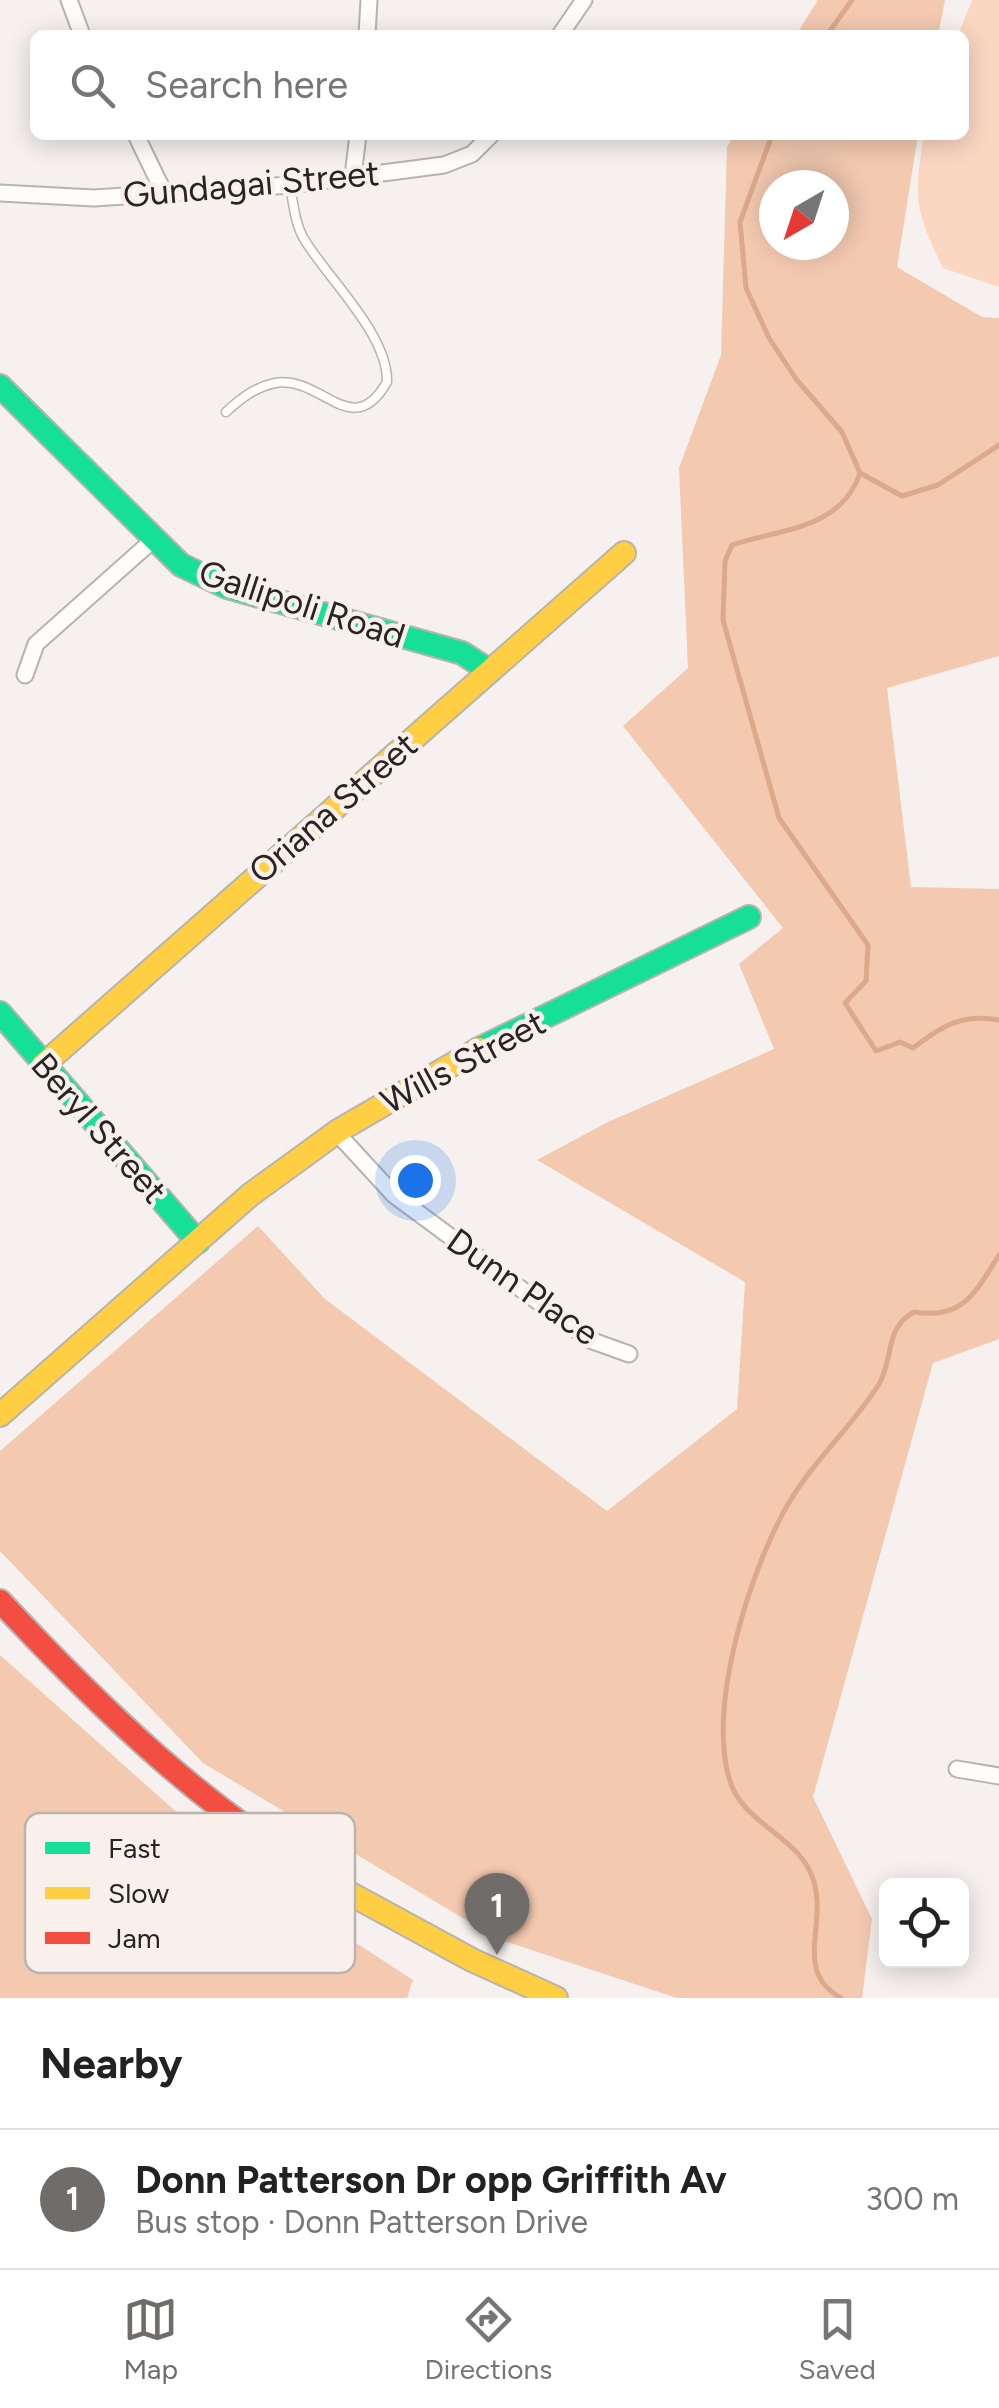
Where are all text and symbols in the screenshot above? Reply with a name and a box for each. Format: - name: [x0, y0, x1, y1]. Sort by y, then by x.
- search box: [30, 30, 969, 140]
- icon: search: [65, 58, 120, 113]
- text: Search here: [145, 62, 348, 108]
- street label: Gundagai Street: [121, 152, 381, 216]
- north arrow: [759, 170, 849, 260]
- street label: Gallipoli Road: [194, 551, 410, 657]
- street label: Oriana Street: [240, 724, 426, 892]
- street label: Wills Street: [374, 1001, 552, 1123]
- street label: Beryl Street: [22, 1044, 176, 1212]
- your location: [390, 1155, 441, 1206]
- street label: Dunn Place: [439, 1220, 607, 1354]
- legend: [25, 1813, 355, 1973]
- text: Fast: [108, 1831, 161, 1865]
- pin: 1: [464, 1872, 530, 1955]
- text: Slow: [108, 1876, 169, 1910]
- map controls: [879, 1878, 969, 1968]
- button: locate: [879, 1878, 969, 1968]
- text: Jam: [108, 1921, 161, 1955]
- text: Nearby: [40, 2038, 182, 2089]
- text: Donn Patterson Dr opp Griffith Av: [135, 2157, 727, 2203]
- text: 1: [66, 2180, 79, 2218]
- text: 300 m: [865, 2180, 959, 2218]
- text: Bus stop · Donn Patterson Drive: [135, 2203, 588, 2241]
- tab: Map: [123, 2292, 178, 2386]
- tab: Directions: [425, 2292, 552, 2386]
- tab: Saved: [799, 2292, 876, 2386]

